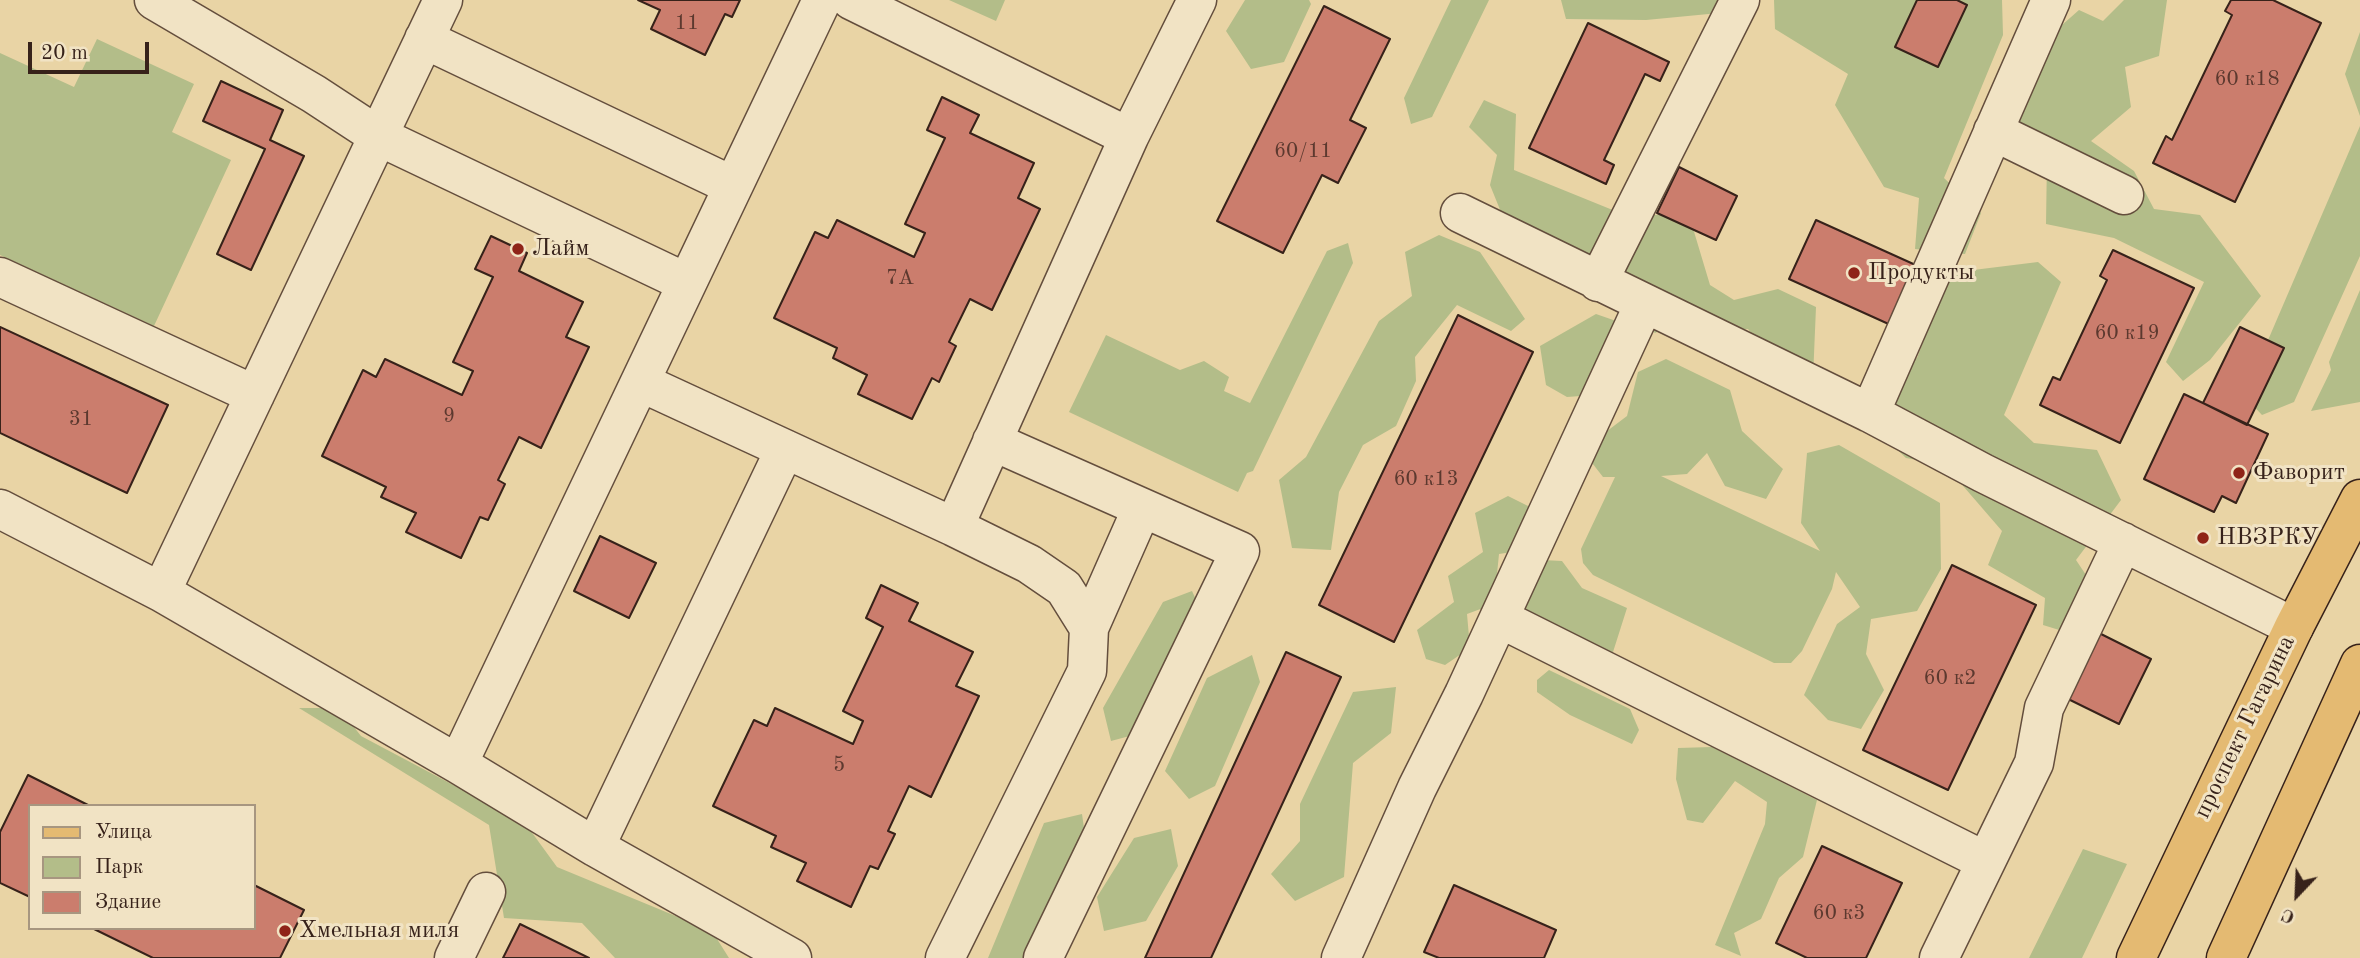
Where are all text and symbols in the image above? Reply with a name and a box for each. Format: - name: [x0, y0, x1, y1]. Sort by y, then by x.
- house number: 11: [675, 10, 699, 36]
- scale bar: [32, 28, 152, 72]
- text: 20 m: [41, 43, 88, 64]
- house number: 60 к18: [2214, 66, 2280, 92]
- house number: 60/11: [1274, 138, 1332, 164]
- place label: Лайм: [532, 235, 589, 263]
- marker: Лайм: [510, 241, 526, 257]
- place label: Продукты: [1868, 259, 1974, 287]
- house number: 7А: [886, 265, 914, 291]
- marker: Продукты: [1846, 265, 1862, 281]
- house number: 60 к19: [2094, 320, 2160, 346]
- house number: 9: [443, 403, 455, 429]
- house number: 31: [69, 406, 93, 432]
- place label: Фаворит: [2253, 459, 2345, 487]
- marker: Фаворит: [2231, 465, 2247, 481]
- house number: 60 к13: [1393, 466, 1459, 492]
- place label: НВЗРКУ: [2217, 524, 2319, 552]
- marker: НВЗРКУ: [2195, 530, 2211, 546]
- street label: проспект Гагарина: [2188, 631, 2302, 823]
- house number: 60 к2: [1924, 665, 1976, 691]
- house number: 5: [833, 752, 845, 778]
- legend: [28, 804, 256, 930]
- text: Улица: [95, 822, 152, 843]
- text: Парк: [95, 857, 143, 878]
- north arrow: [2262, 860, 2332, 930]
- text: Здание: [95, 892, 161, 913]
- house number: 60 к3: [1813, 900, 1865, 926]
- text: С: [2279, 904, 2298, 926]
- place label: Хмельная миля: [299, 917, 459, 945]
- marker: Хмельная миля: [277, 923, 293, 939]

